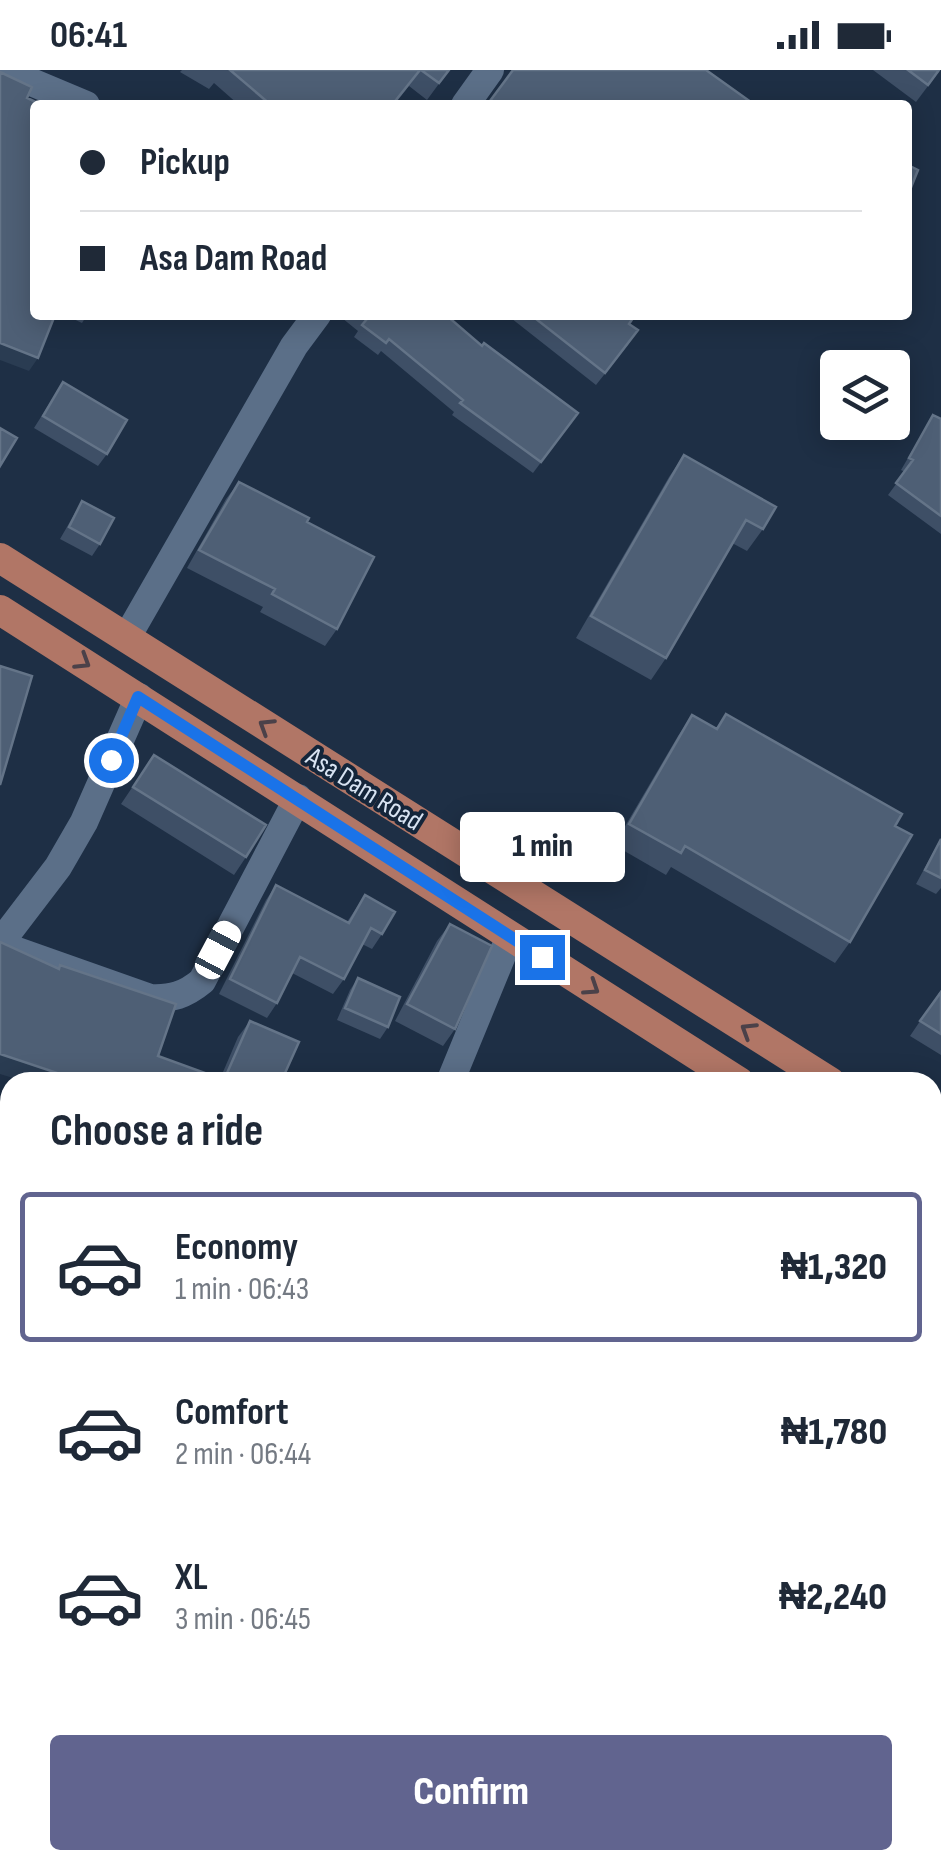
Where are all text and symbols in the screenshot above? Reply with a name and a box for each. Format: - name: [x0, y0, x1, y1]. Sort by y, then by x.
- text: 06:41: [50, 13, 127, 58]
- text: Pickup: [140, 140, 230, 185]
- text: Asa Dam Road: [140, 236, 327, 281]
- map controls: [820, 350, 910, 440]
- button: layers: [820, 350, 910, 440]
- one-way arrow: [72, 649, 90, 668]
- one-way arrow: [259, 719, 277, 738]
- route start: [89, 738, 134, 783]
- street label: Asa Dam Road: [299, 740, 428, 838]
- callout: 1 min: [460, 812, 624, 882]
- text: 1 min: [512, 827, 573, 866]
- car: [191, 916, 245, 984]
- route end: [520, 935, 565, 980]
- one-way arrow: [581, 976, 599, 995]
- one-way arrow: [741, 1024, 759, 1043]
- text: Choose a ride: [50, 1104, 263, 1159]
- icon: car: [55, 1222, 145, 1312]
- text: Economy: [175, 1225, 298, 1270]
- text: ₦1,320: [780, 1245, 887, 1290]
- text: 1 min · 06:43: [175, 1270, 309, 1309]
- icon: car: [55, 1387, 145, 1477]
- text: Comfort: [175, 1390, 289, 1435]
- text: ₦1,780: [781, 1410, 887, 1455]
- text: 2 min · 06:44: [175, 1435, 311, 1474]
- icon: car: [55, 1552, 145, 1642]
- text: XL: [175, 1555, 208, 1600]
- text: ₦2,240: [779, 1575, 887, 1620]
- text: 3 min · 06:45: [175, 1600, 311, 1639]
- button: Confirm: [50, 1735, 892, 1850]

